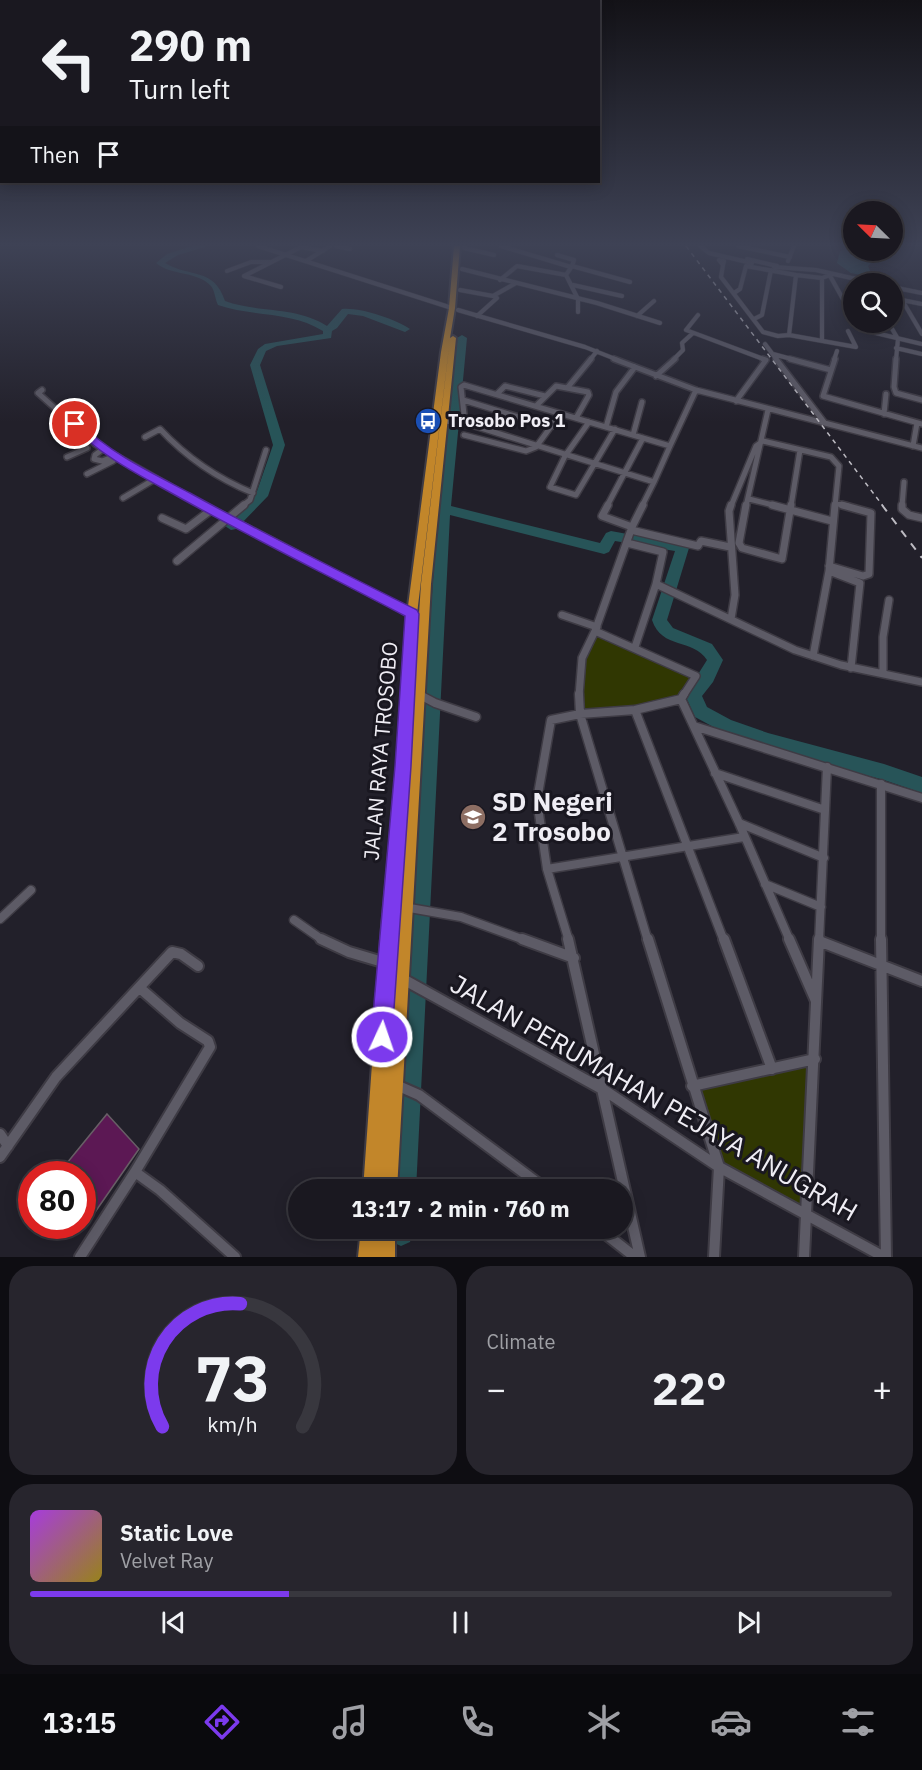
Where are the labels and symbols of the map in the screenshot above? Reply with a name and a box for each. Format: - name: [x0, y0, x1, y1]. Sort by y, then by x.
- north arrow: [843, 201, 903, 261]
- pin: [49, 398, 100, 449]
- bus stop icon: Trosobo Pos 1: [413, 406, 443, 436]
- place label: Trosobo Pos 1: [448, 409, 566, 432]
- street label: JALAN RAYA TROSOBO: [356, 640, 404, 861]
- place label: SD Negeri 2 Trosobo: [492, 784, 613, 848]
- school or university icon: SD Negeri 2 Trosobo: [458, 802, 488, 832]
- street label: JALAN PERUMAHAN PEJAYA ANUGRAH: [445, 966, 864, 1228]
- position arrow: [350, 1005, 414, 1069]
- speed limit sign: 80: [18, 1161, 96, 1239]

